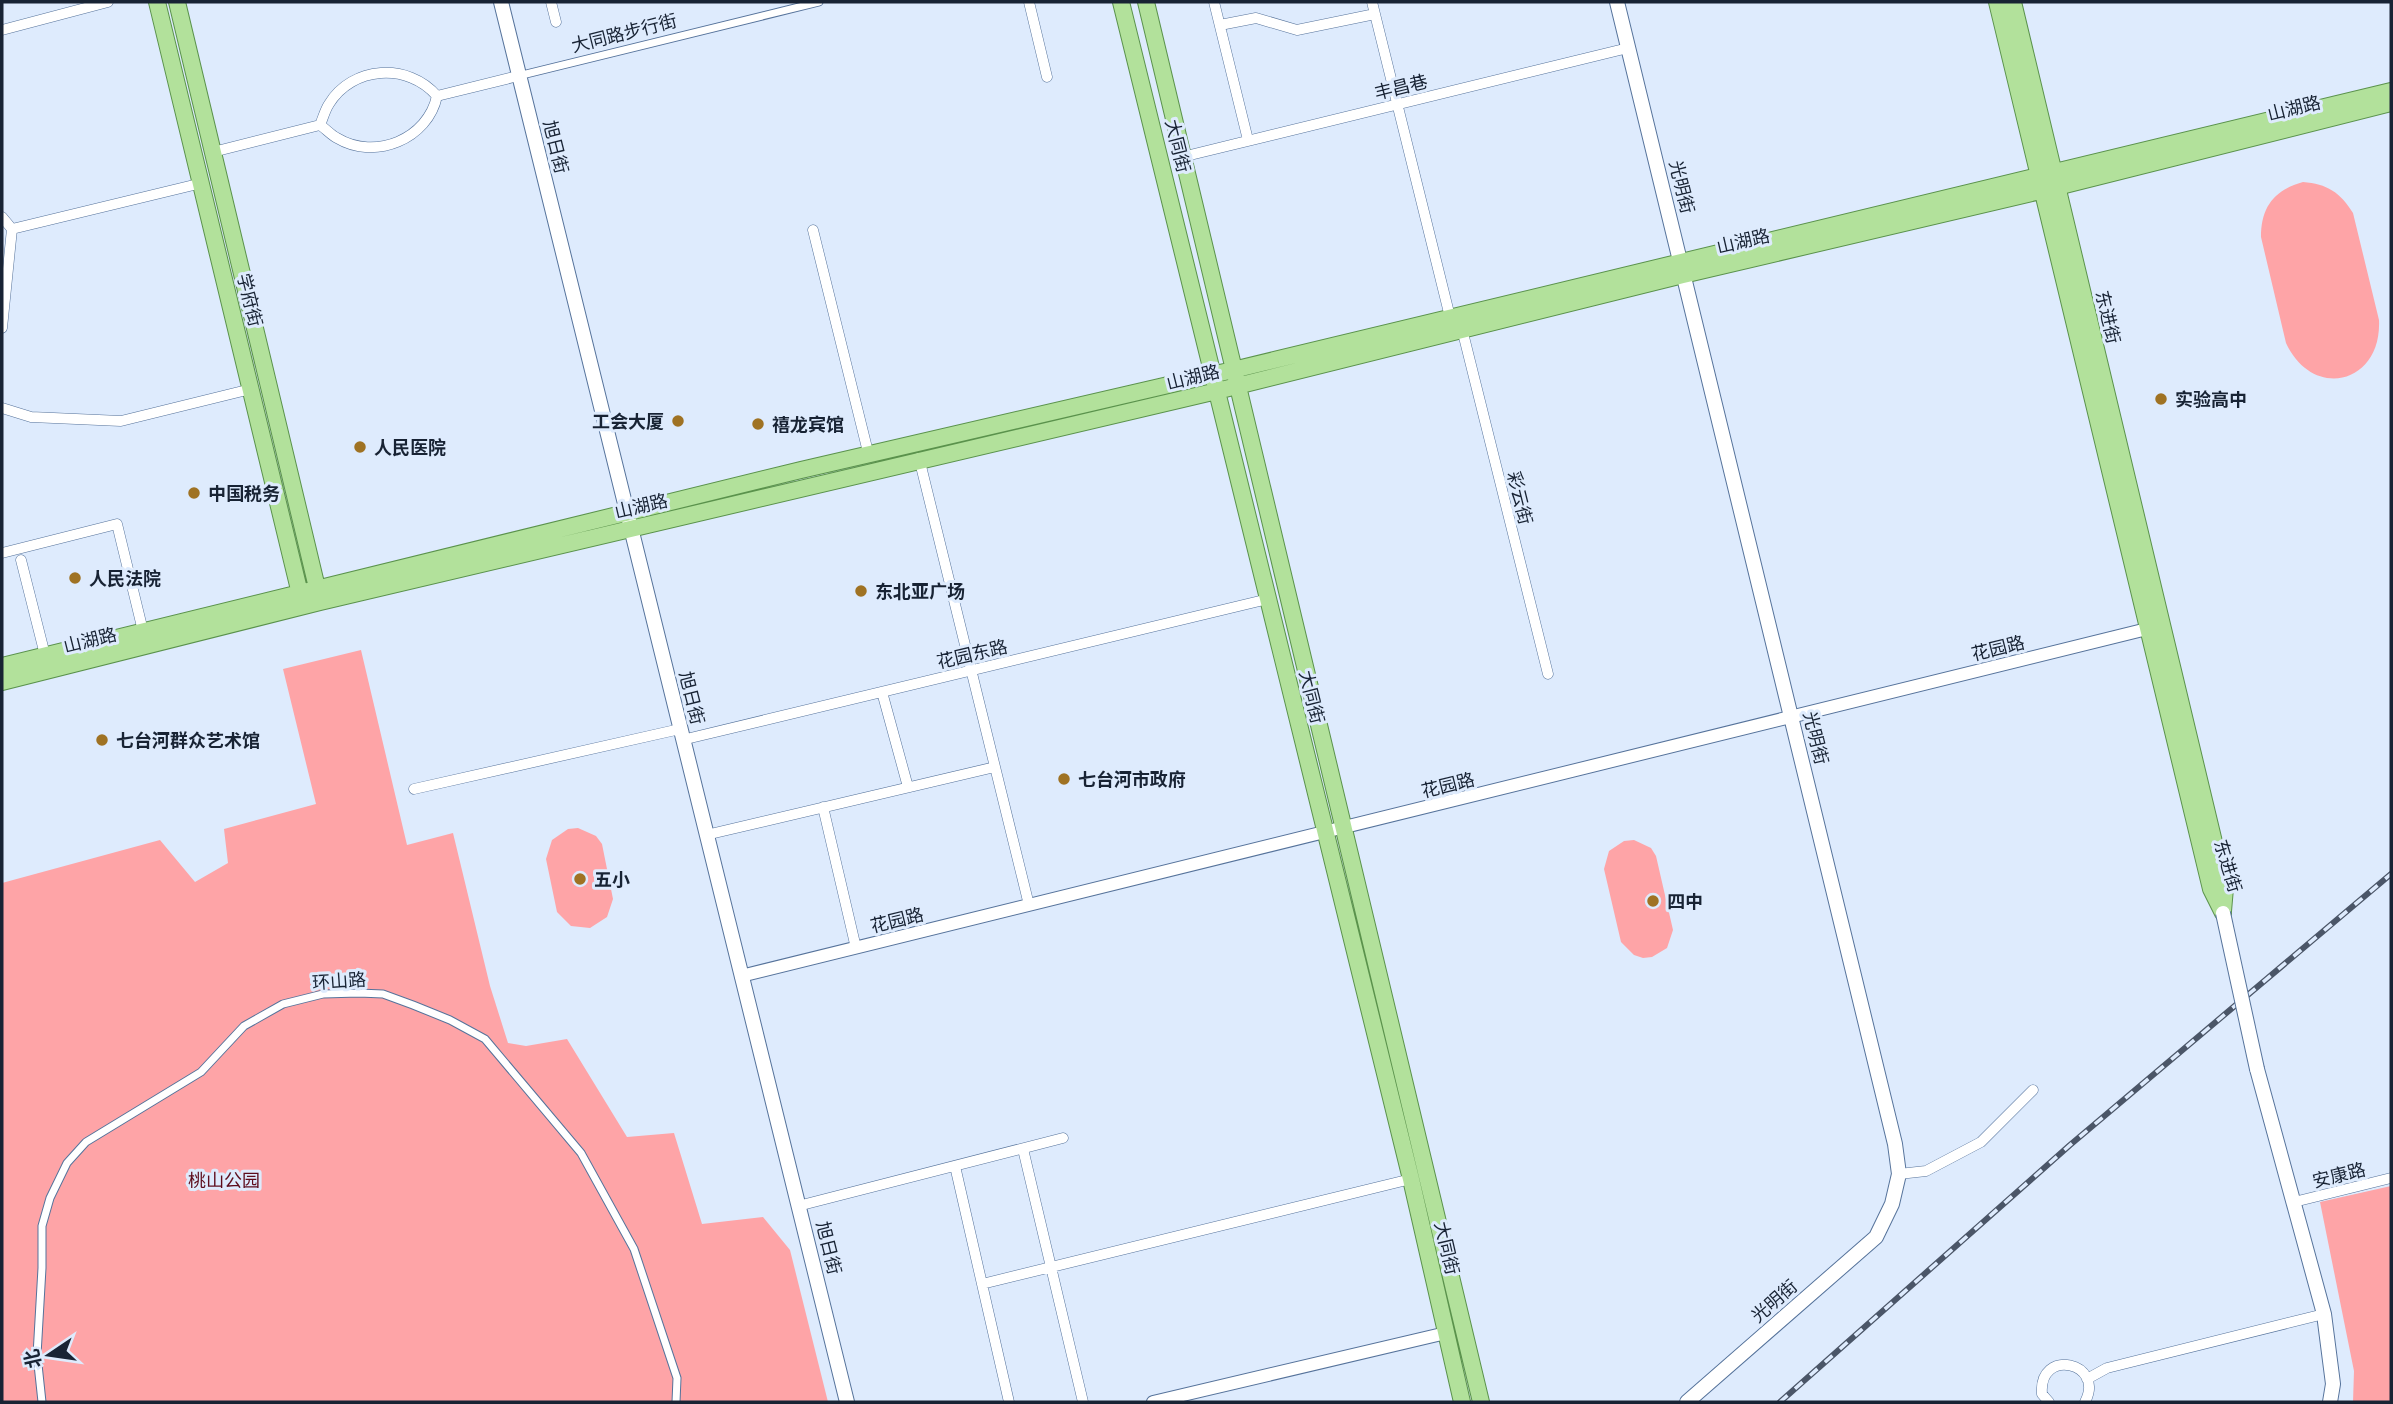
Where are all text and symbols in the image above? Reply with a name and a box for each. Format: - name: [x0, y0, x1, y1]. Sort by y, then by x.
- street label: 大同路步行街: [569, 9, 679, 57]
- street label: 丰昌巷: [1372, 69, 1430, 105]
- street label: 山湖路: [2265, 90, 2323, 126]
- street label: 大同街: [1160, 117, 1196, 175]
- street label: 旭日街: [538, 118, 574, 176]
- street label: 光明街: [1664, 158, 1700, 216]
- street label: 山湖路: [1714, 224, 1772, 258]
- street label: 学府街: [232, 271, 268, 329]
- street label: 东进街: [2091, 288, 2125, 346]
- street label: 山湖路: [1164, 359, 1222, 395]
- place label: 实验高中: [2175, 388, 2247, 411]
- marker: 实验高中: [2153, 391, 2169, 407]
- place label: 工会大厦: [592, 410, 664, 433]
- marker: 工会大厦: [670, 413, 686, 429]
- place label: 禧龙宾馆: [772, 413, 844, 436]
- marker: 禧龙宾馆: [750, 416, 766, 432]
- place label: 人民医院: [374, 436, 446, 459]
- marker: 人民医院: [352, 439, 368, 455]
- street label: 彩云街: [1502, 469, 1538, 527]
- place label: 中国税务: [208, 482, 280, 505]
- marker: 中国税务: [186, 485, 202, 501]
- street label: 山湖路: [612, 489, 670, 523]
- place label: 人民法院: [89, 567, 161, 590]
- marker: 人民法院: [67, 570, 83, 586]
- place label: 东北亚广场: [875, 580, 965, 603]
- marker: 东北亚广场: [853, 583, 869, 599]
- street label: 山湖路: [61, 622, 119, 658]
- street label: 花园路: [1969, 630, 2027, 666]
- street label: 花园东路: [934, 635, 1010, 673]
- street label: 大同街: [1294, 668, 1330, 726]
- street label: 旭日街: [674, 669, 710, 727]
- street label: 光明街: [1798, 709, 1834, 767]
- place label: 七台河群众艺术馆: [116, 729, 260, 752]
- marker: 七台河群众艺术馆: [94, 732, 110, 748]
- street label: 花园路: [1419, 767, 1477, 803]
- place label: 七台河市政府: [1078, 768, 1186, 791]
- marker: 七台河市政府: [1056, 771, 1072, 787]
- street label: 东进街: [2209, 837, 2247, 895]
- place label: 五小: [594, 868, 630, 891]
- marker: 五小: [572, 871, 588, 887]
- place label: 四中: [1667, 890, 1703, 913]
- marker: 四中: [1645, 893, 1661, 909]
- street label: 花园路: [868, 902, 926, 938]
- street label: 环山路: [311, 968, 367, 994]
- street label: 安康路: [2310, 1157, 2368, 1193]
- park label: 桃山公园: [188, 1169, 260, 1192]
- street label: 旭日街: [811, 1219, 847, 1277]
- street label: 大同街: [1430, 1219, 1464, 1277]
- street label: 光明街: [1746, 1275, 1802, 1327]
- north arrow: [14, 1320, 84, 1390]
- text: 北: [19, 1347, 46, 1371]

